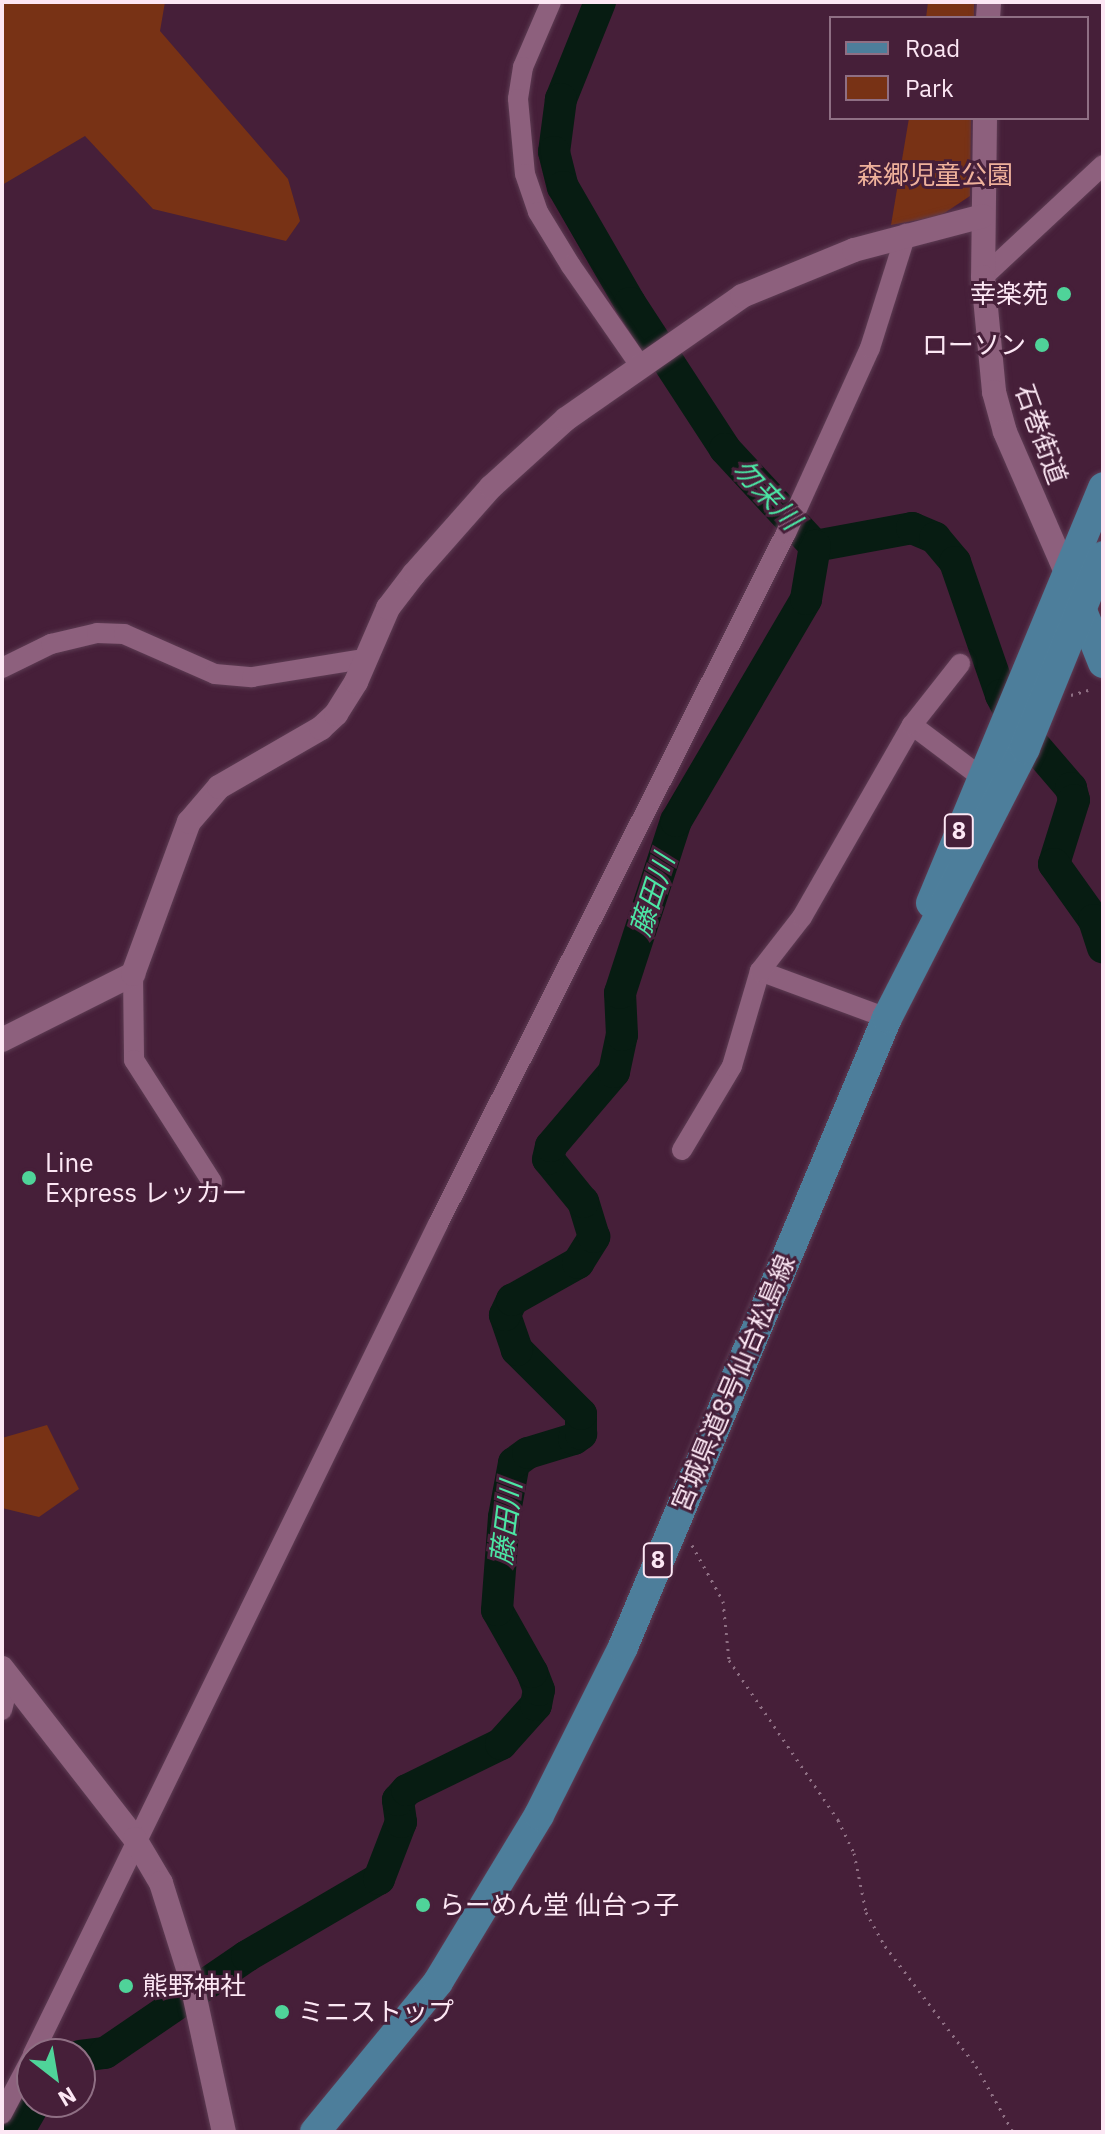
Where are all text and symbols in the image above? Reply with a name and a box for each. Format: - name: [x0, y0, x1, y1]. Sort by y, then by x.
- legend: [829, 16, 1089, 120]
- text: Road: [905, 32, 960, 64]
- text: Park: [905, 72, 954, 104]
- park label: 森郷児童公園: [857, 159, 1013, 191]
- place label: 幸楽苑: [970, 278, 1048, 310]
- marker: 幸楽苑: [1055, 285, 1073, 303]
- place label: ローソン: [922, 329, 1026, 361]
- marker: ローソン: [1033, 336, 1051, 354]
- street label: 石巻街道: [1009, 380, 1073, 488]
- water label: 勿来川: [726, 452, 808, 536]
- road number: 8: [943, 811, 975, 851]
- water label: 藤田川: [623, 850, 681, 940]
- place label: Line Express レッカー: [45, 1147, 247, 1208]
- marker: Line Express レッカー: [20, 1169, 38, 1187]
- street label: 宮城県道8号仙台松島線: [665, 1250, 801, 1516]
- water label: 藤田川: [484, 1479, 528, 1567]
- road number: 8: [642, 1540, 674, 1580]
- place label: らーめん堂 仙台っ子: [439, 1889, 679, 1921]
- marker: らーめん堂 仙台っ子: [414, 1896, 432, 1914]
- place label: 熊野神社: [142, 1970, 246, 2002]
- marker: 熊野神社: [117, 1977, 135, 1995]
- place label: ミニストップ: [298, 1996, 454, 2028]
- marker: ミニストップ: [273, 2003, 291, 2021]
- north arrow: [16, 2038, 96, 2118]
- text: N: [53, 2081, 82, 2114]

